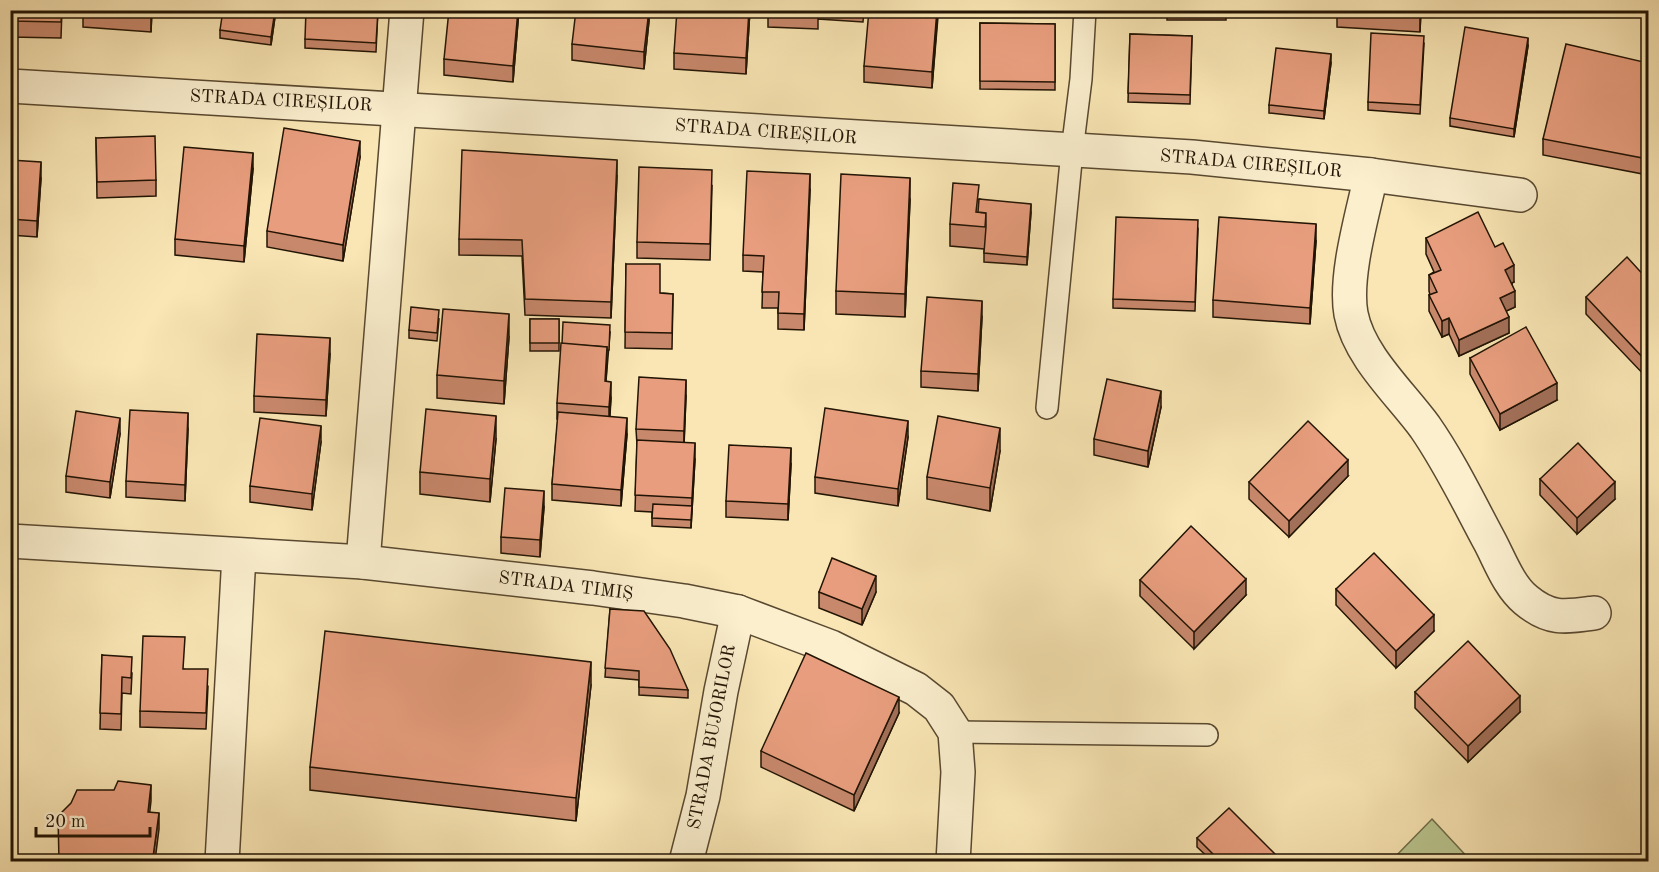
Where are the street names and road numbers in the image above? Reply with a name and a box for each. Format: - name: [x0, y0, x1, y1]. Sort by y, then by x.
- street label: STRADA CIREȘILOR: [189, 87, 373, 116]
- street label: STRADA CIREȘILOR: [674, 117, 858, 148]
- street label: STRADA CIREȘILOR: [1159, 147, 1343, 182]
- street label: STRADA TIMIȘ: [497, 569, 634, 604]
- street label: STRADA BUJORILOR: [685, 643, 739, 831]

